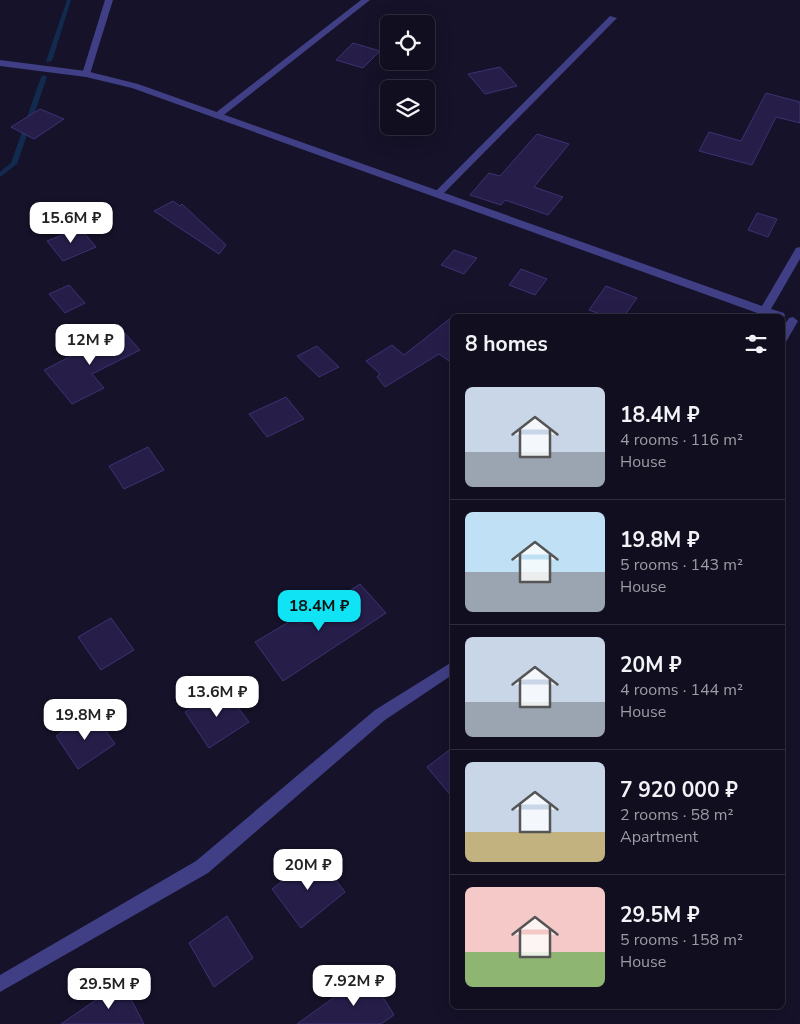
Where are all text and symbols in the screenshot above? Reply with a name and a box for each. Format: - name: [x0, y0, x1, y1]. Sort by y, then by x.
- map controls: [380, 15, 435, 135]
- button: locate: [380, 15, 435, 70]
- button: layers: [380, 80, 435, 135]
- pin: 15.6M ₽: [25, 202, 117, 244]
- text: 15.6M ₽: [41, 207, 101, 229]
- pin: 12M ₽: [55, 324, 125, 366]
- text: 12M ₽: [66, 329, 114, 351]
- text: 8 homes: [465, 330, 548, 358]
- icon: filters: [742, 330, 770, 358]
- text: 18.4M ₽: [620, 401, 700, 429]
- icon: home: [505, 407, 565, 467]
- text: 4 rooms · 116 m²: [620, 429, 743, 451]
- text: House: [620, 451, 666, 473]
- text: 19.8M ₽: [620, 526, 700, 554]
- icon: home: [505, 532, 565, 592]
- text: 5 rooms · 143 m²: [620, 554, 743, 576]
- text: House: [620, 576, 666, 598]
- pin: 18.4M ₽: [273, 590, 365, 632]
- text: 18.4M ₽: [289, 595, 349, 617]
- text: 20M ₽: [620, 651, 682, 679]
- icon: home: [505, 657, 565, 717]
- pin: 13.6M ₽: [171, 676, 263, 718]
- text: 4 rooms · 144 m²: [620, 679, 743, 701]
- text: 13.6M ₽: [187, 681, 247, 703]
- pin: 19.8M ₽: [39, 698, 131, 741]
- text: House: [620, 701, 666, 723]
- text: 19.8M ₽: [55, 704, 115, 726]
- text: 7 920 000 ₽: [620, 776, 738, 804]
- icon: home: [505, 782, 565, 842]
- text: 2 rooms · 58 m²: [620, 804, 733, 826]
- text: Apartment: [620, 826, 698, 848]
- pin: 20M ₽: [273, 848, 343, 891]
- text: 20M ₽: [284, 854, 332, 876]
- text: 29.5M ₽: [620, 901, 700, 929]
- icon: home: [505, 907, 565, 967]
- text: 5 rooms · 158 m²: [620, 929, 743, 951]
- text: House: [620, 951, 666, 973]
- pin: 7.92M ₽: [308, 964, 400, 1007]
- pin: 29.5M ₽: [63, 968, 155, 1010]
- text: 7.92M ₽: [324, 970, 384, 992]
- text: 29.5M ₽: [79, 973, 139, 995]

